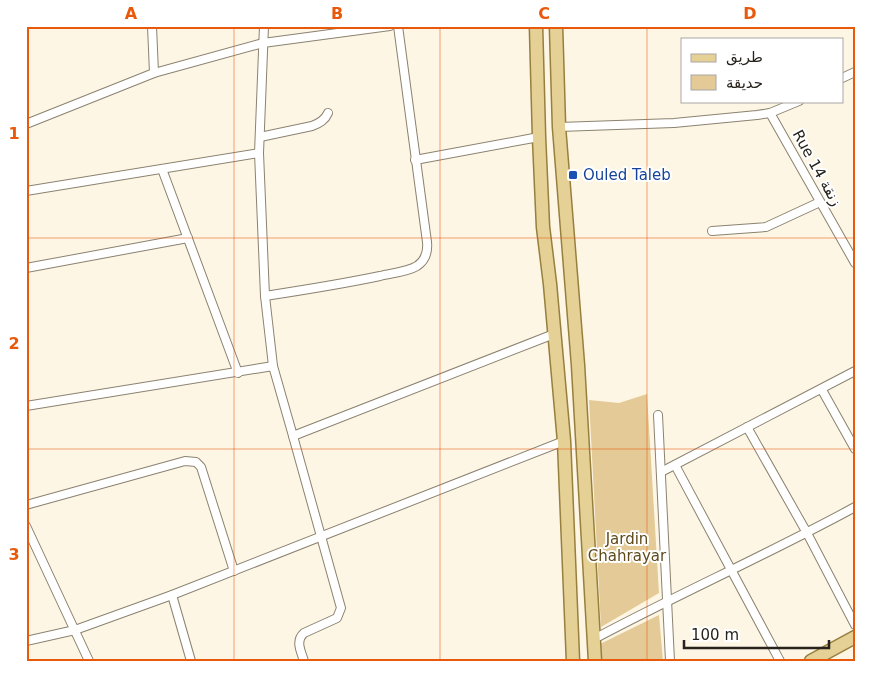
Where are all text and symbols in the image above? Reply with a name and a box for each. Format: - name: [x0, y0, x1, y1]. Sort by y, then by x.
- text: A: [125, 4, 138, 23]
- text: B: [331, 4, 343, 23]
- text: C: [538, 4, 550, 23]
- text: D: [743, 4, 757, 23]
- legend: [681, 38, 844, 102]
- text: طريق: [726, 48, 763, 66]
- text: حديقة: [726, 74, 763, 92]
- text: 1: [8, 124, 20, 143]
- street label: Rue 14 زنقة: [789, 127, 845, 209]
- place label: Ouled Taleb: [583, 166, 671, 184]
- marker: Ouled Taleb: [567, 169, 579, 181]
- text: 2: [8, 334, 20, 353]
- park label: Jardin Chahrayar: [588, 530, 667, 565]
- text: 3: [8, 545, 20, 564]
- scale bar: [684, 617, 828, 649]
- text: 100 m: [691, 626, 739, 644]

